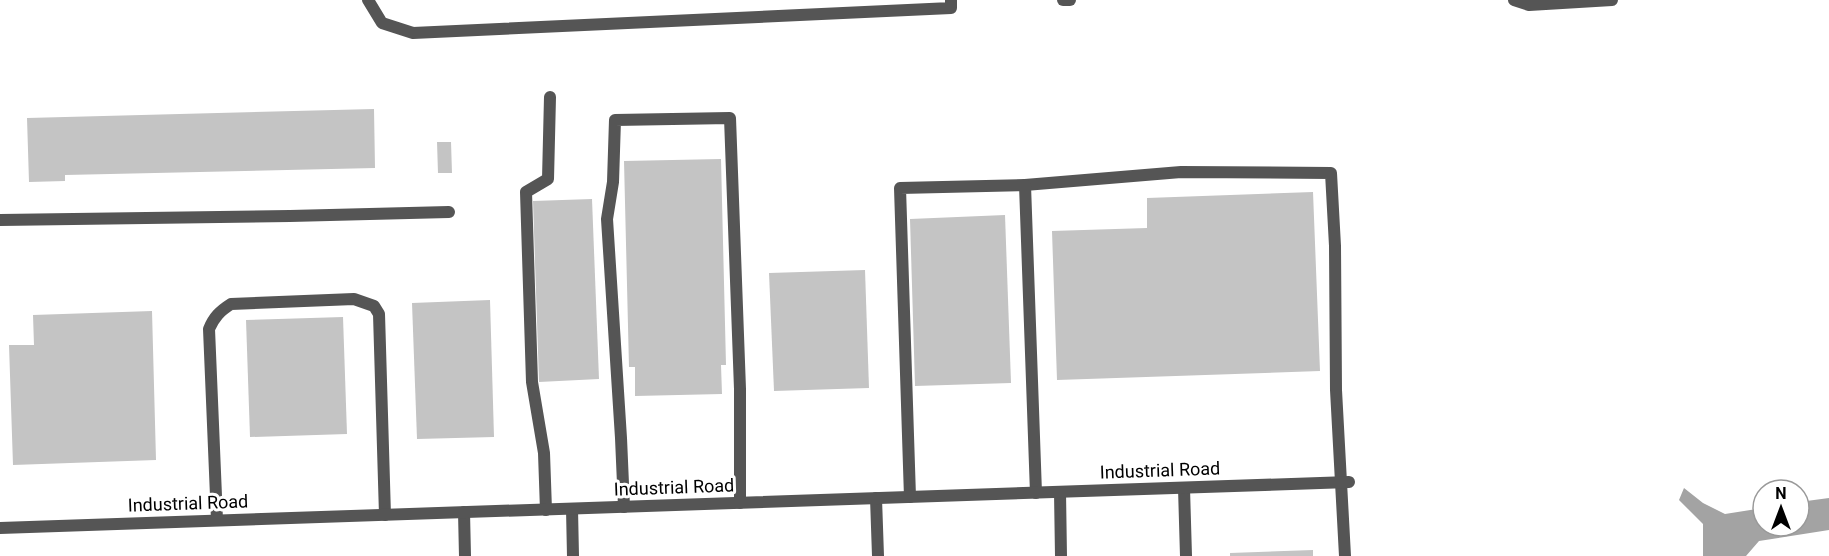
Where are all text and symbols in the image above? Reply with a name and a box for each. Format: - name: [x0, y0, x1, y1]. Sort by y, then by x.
- street label: Industrial Road: [1099, 457, 1221, 483]
- street label: Industrial Road: [613, 474, 735, 500]
- north arrow: [1751, 478, 1811, 538]
- text: N: [1775, 484, 1787, 503]
- street label: Industrial Road: [127, 490, 249, 516]

